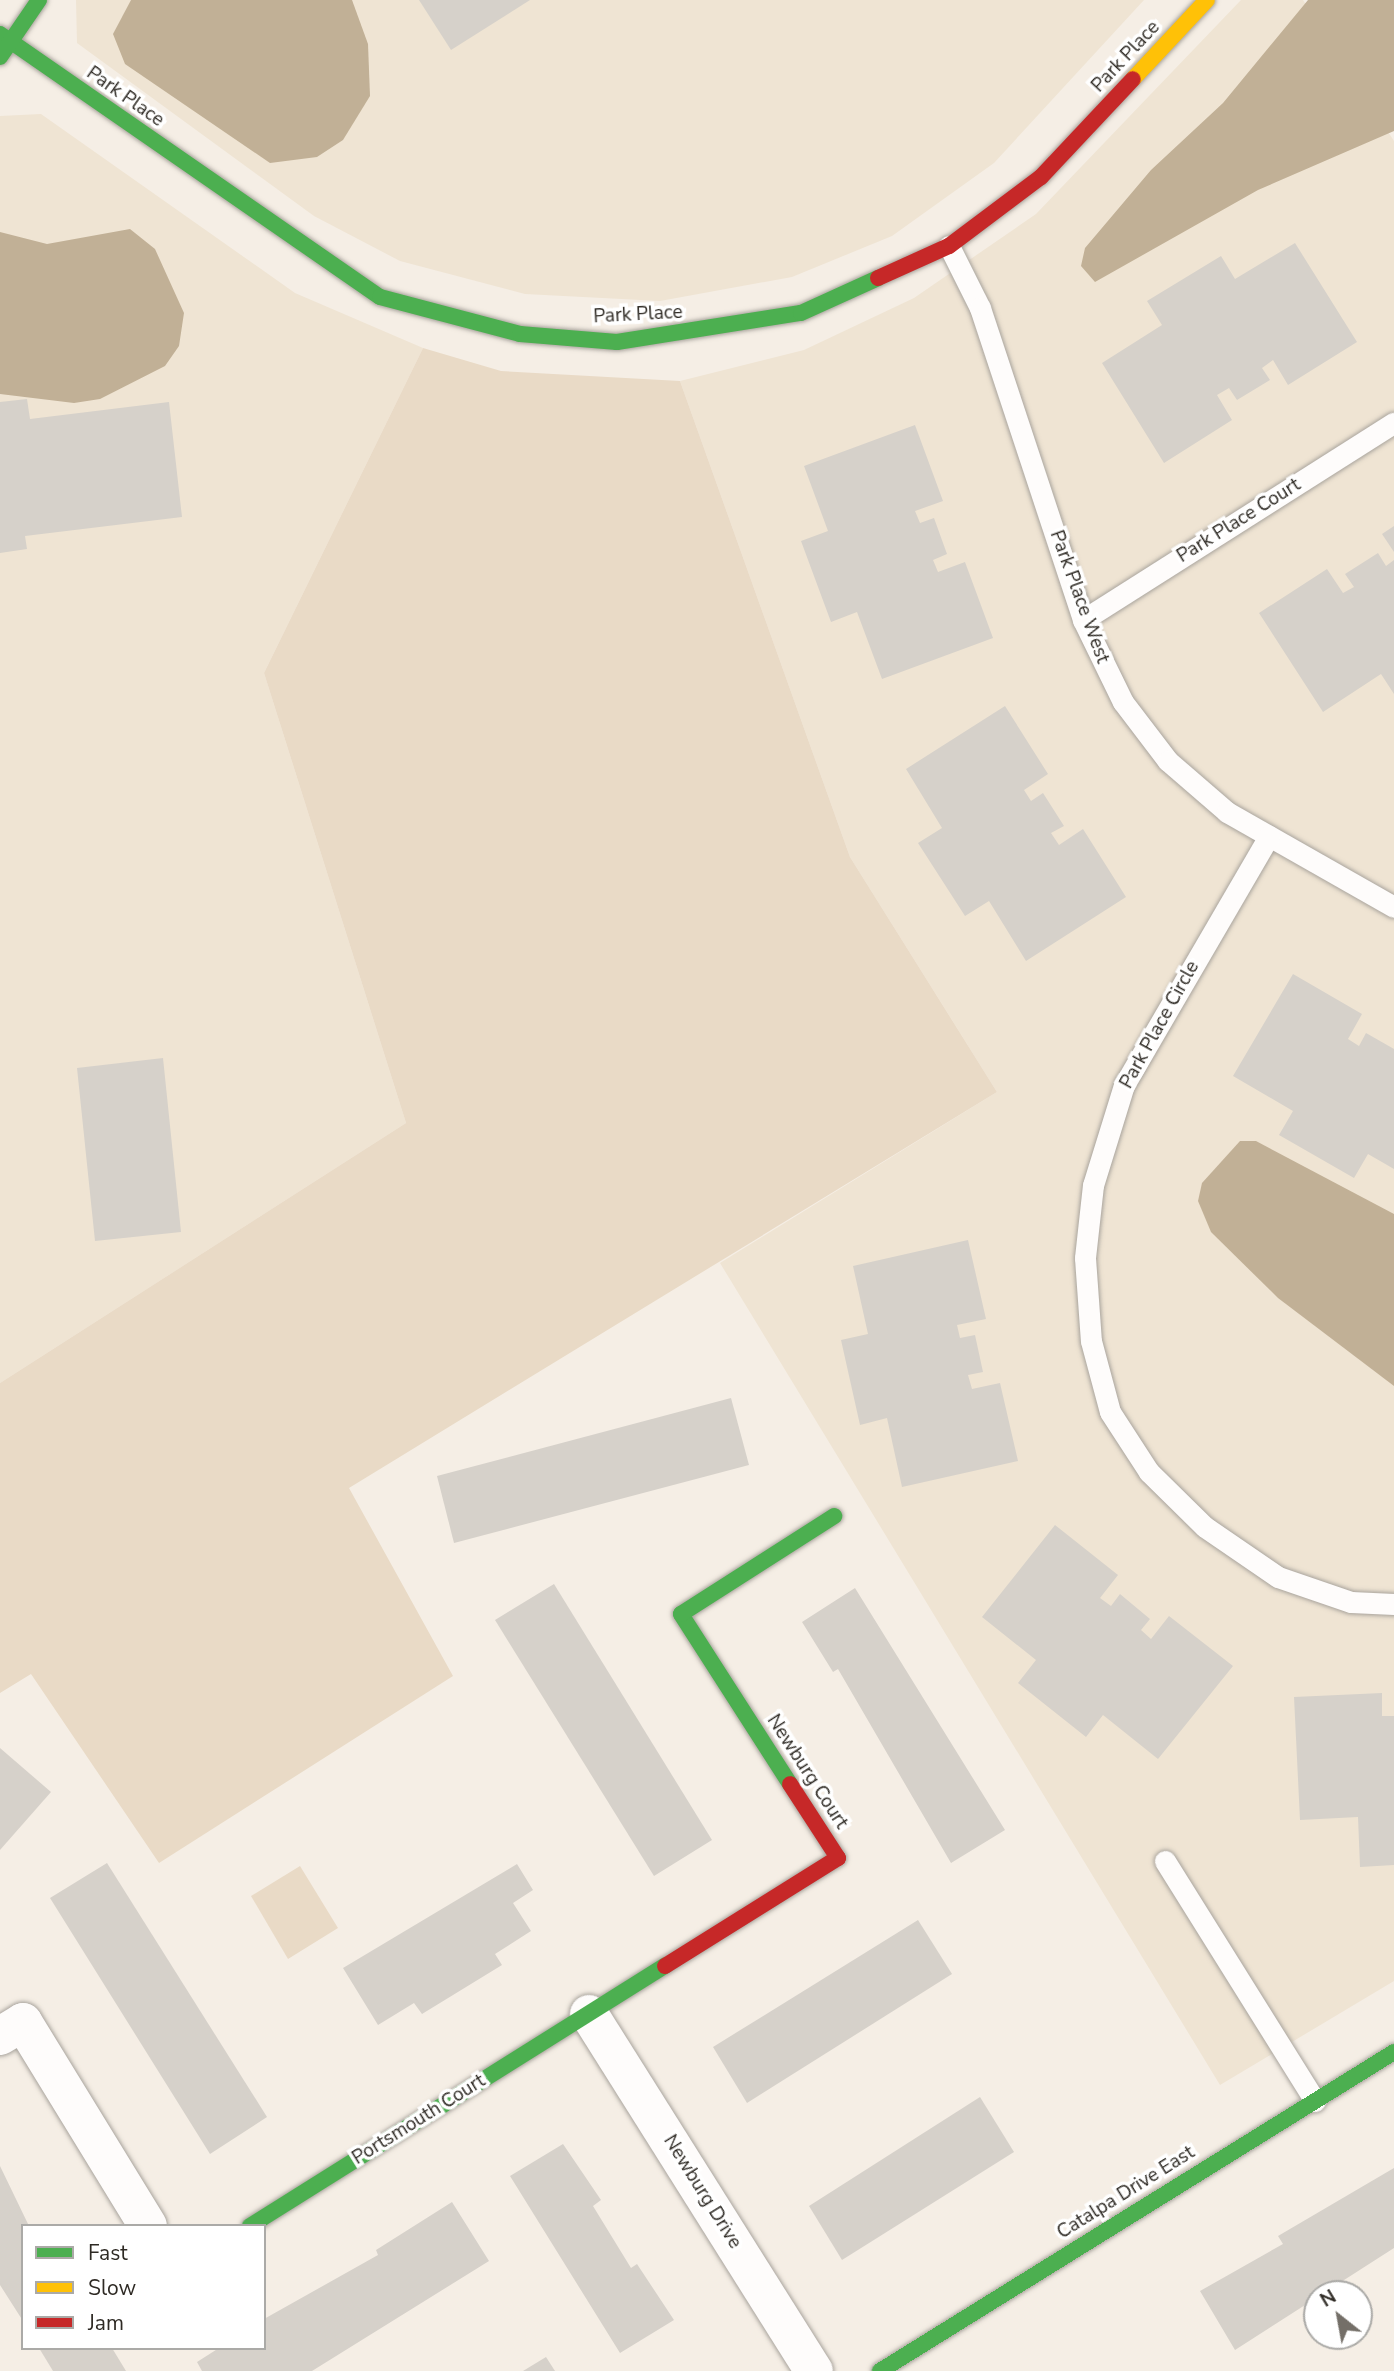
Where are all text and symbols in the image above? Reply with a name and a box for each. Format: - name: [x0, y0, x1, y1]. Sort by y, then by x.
- street label: Park Place: [1087, 17, 1165, 97]
- street label: Park Place: [82, 62, 168, 132]
- street label: Park Place: [593, 301, 683, 329]
- street label: Park Place Court: [1173, 474, 1305, 568]
- street label: Park Place West: [1044, 527, 1114, 667]
- street label: Park Place Circle: [1115, 957, 1205, 1093]
- street label: Newburg Court: [762, 1711, 852, 1833]
- street label: Portsmouth Court: [348, 2070, 490, 2170]
- street label: Newburg Drive: [658, 2131, 746, 2253]
- street label: Catalpa Drive East: [1053, 2142, 1199, 2244]
- legend: [21, 2224, 266, 2350]
- text: Fast: [88, 2239, 128, 2267]
- text: Slow: [88, 2274, 136, 2302]
- north arrow: [1303, 2280, 1373, 2350]
- text: N: [1315, 2284, 1341, 2314]
- text: Jam: [88, 2309, 124, 2337]

